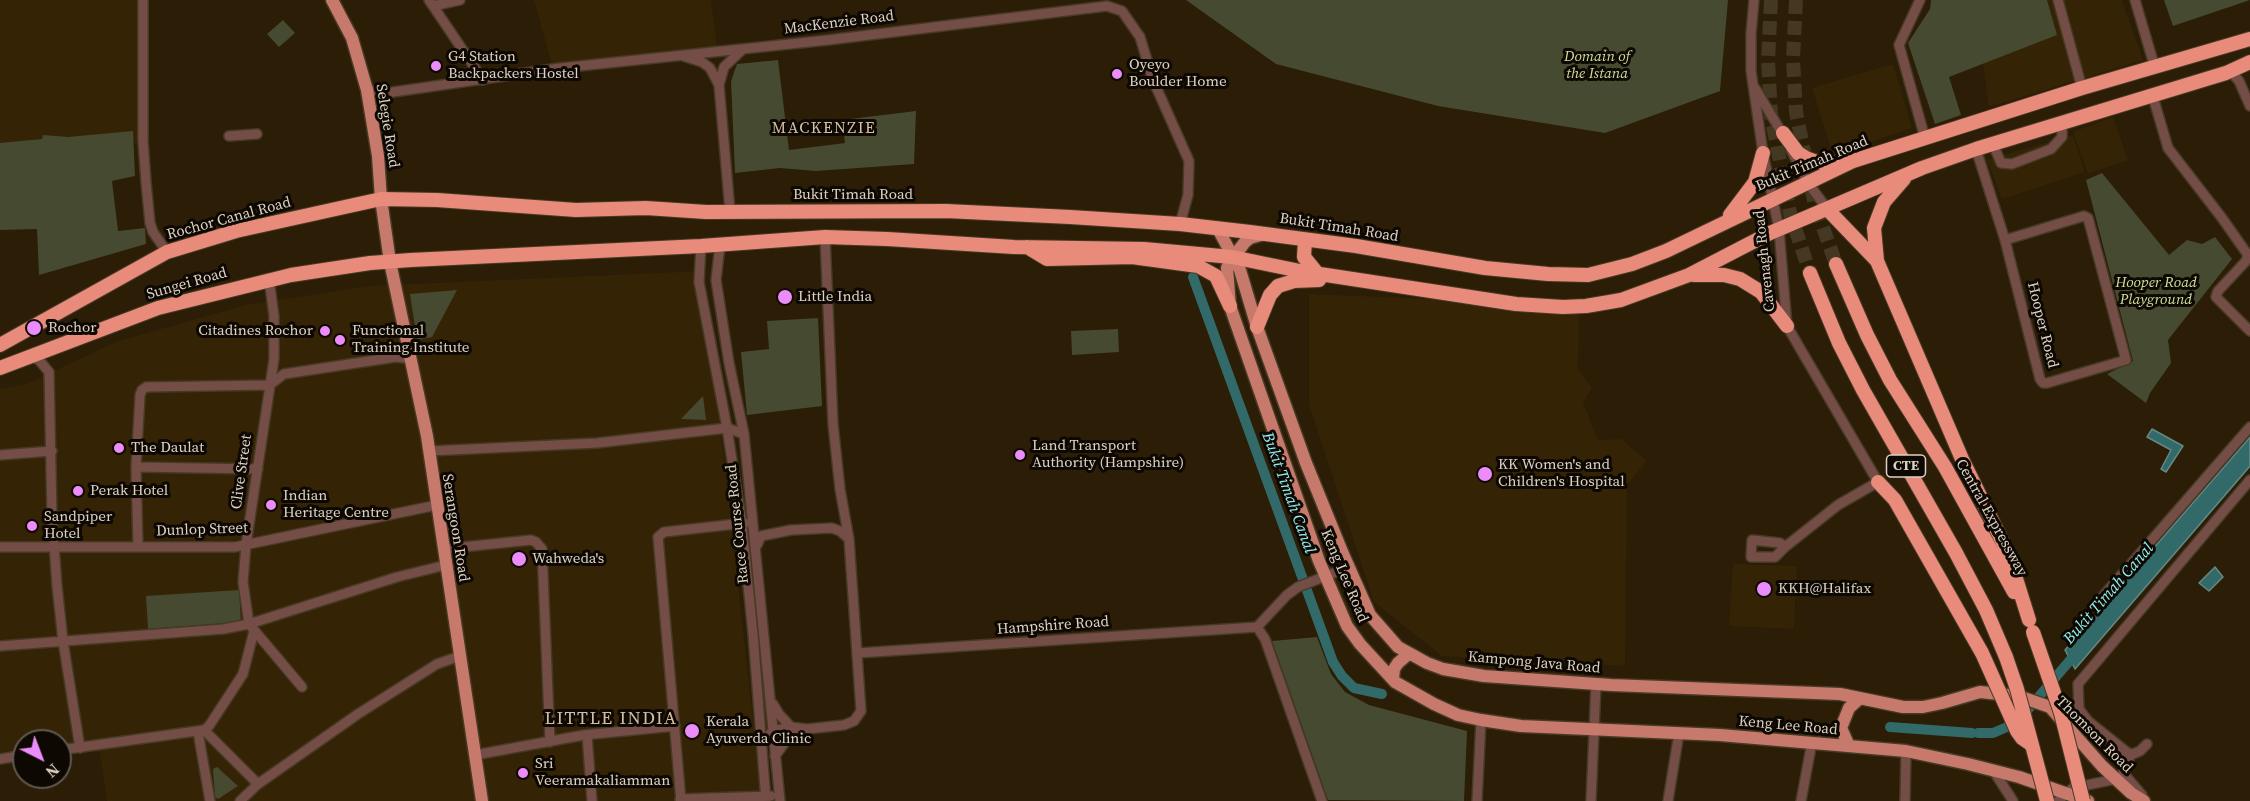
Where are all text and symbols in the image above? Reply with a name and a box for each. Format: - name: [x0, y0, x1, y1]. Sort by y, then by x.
- street label: MacKenzie Road: [783, 7, 895, 39]
- place label: G4 Station Backpackers Hostel: [448, 48, 579, 83]
- park label: Domain of the Istana: [1564, 48, 1630, 83]
- place label: Oyeyo Boulder Home: [1129, 56, 1227, 91]
- marker: G4 Station Backpackers Hostel: [429, 59, 443, 73]
- marker: Oyeyo Boulder Home: [1110, 67, 1124, 81]
- street label: Selegie Road: [371, 83, 403, 169]
- district label: MACKENZIE: [772, 119, 876, 139]
- street label: Bukit Timah Road: [1753, 132, 1871, 196]
- street label: Bukit Timah Road: [793, 186, 913, 204]
- street label: Rochor Canal Road: [165, 194, 293, 244]
- street label: Cavenagh Road: [1751, 209, 1779, 313]
- street label: Bukit Timah Road: [1278, 210, 1400, 246]
- street label: Sungei Road: [145, 264, 229, 304]
- park label: Hooper Road Playground: [2115, 274, 2197, 309]
- street label: Hooper Road: [2023, 280, 2061, 370]
- marker: Little India: [776, 288, 794, 306]
- place label: Little India: [798, 288, 872, 306]
- marker: Rochor: [25, 319, 43, 337]
- place label: Rochor: [48, 319, 97, 337]
- place label: Citadines Rochor: [198, 322, 313, 340]
- place label: Functional Training Institute: [352, 322, 469, 357]
- marker: Citadines Rochor: [318, 324, 332, 338]
- marker: Functional Training Institute: [333, 333, 347, 347]
- water label: Bukit Timah Canal: [1257, 430, 1319, 556]
- street label: Clive Street: [228, 433, 256, 511]
- place label: Land Transport Authority (Hampshire): [1032, 437, 1184, 472]
- place label: The Daulat: [131, 439, 204, 457]
- marker: The Daulat: [112, 441, 126, 455]
- marker: Land Transport Authority (Hampshire): [1013, 448, 1027, 462]
- road number: CTE: [1886, 455, 1926, 477]
- place label: KK Women's and Children's Hospital: [1498, 456, 1625, 491]
- street label: Central Expressway: [1951, 456, 2031, 580]
- street label: Race Course Road: [723, 463, 753, 585]
- marker: KK Women's and Children's Hospital: [1476, 465, 1494, 483]
- street label: Serangoon Road: [438, 473, 472, 583]
- place label: Perak Hotel: [90, 482, 168, 500]
- marker: Perak Hotel: [71, 484, 85, 498]
- place label: Indian Heritage Centre: [283, 487, 389, 522]
- marker: Indian Heritage Centre: [264, 498, 278, 512]
- place label: Sandpiper Hotel: [44, 508, 112, 543]
- marker: Sandpiper Hotel: [25, 519, 39, 533]
- street label: Dunlop Street: [156, 519, 248, 541]
- street label: Keng Lee Road: [1316, 527, 1372, 625]
- water label: Bukit Timah Canal: [2060, 540, 2158, 648]
- marker: Wahweda's: [510, 550, 528, 568]
- place label: Wahweda's: [532, 550, 604, 568]
- marker: KKH@Halifax: [1755, 580, 1773, 598]
- place label: KKH@Halifax: [1778, 580, 1871, 598]
- street label: Hampshire Road: [996, 613, 1110, 639]
- street label: Kampong Java Road: [1467, 648, 1601, 678]
- street label: Thomson Road: [2052, 693, 2136, 777]
- district label: LITTLE INDIA: [544, 708, 678, 730]
- place label: Kerala Ayuverda Clinic: [706, 713, 811, 748]
- street label: Keng Lee Road: [1738, 713, 1838, 739]
- marker: Kerala Ayuverda Clinic: [683, 722, 701, 740]
- north arrow: [12, 729, 72, 789]
- place label: Sri Veeramakaliamman: [535, 755, 670, 790]
- text: N: [41, 759, 64, 783]
- marker: Sri Veeramakaliamman: [516, 766, 530, 780]

